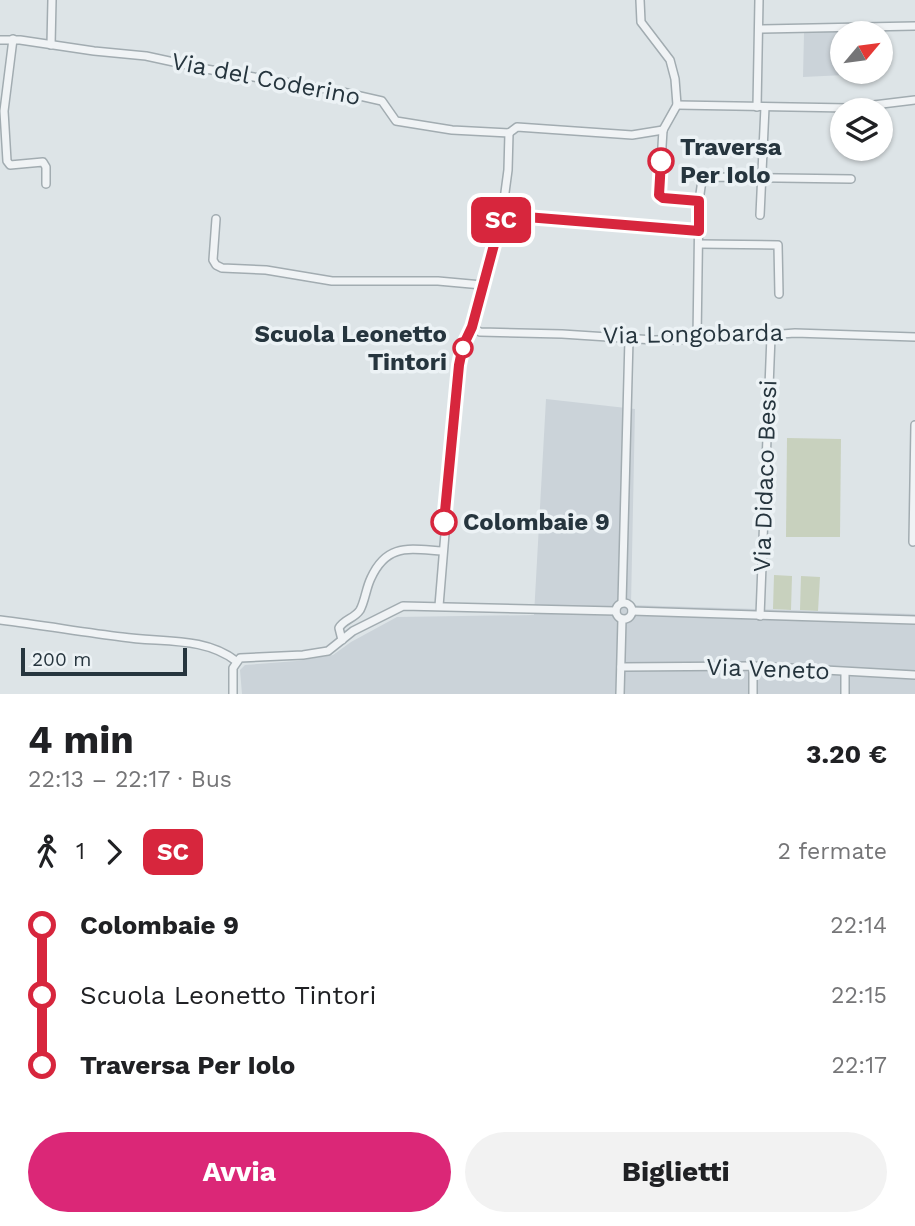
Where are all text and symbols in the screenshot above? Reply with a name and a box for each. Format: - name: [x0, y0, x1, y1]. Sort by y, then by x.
- north arrow: [830, 21, 892, 84]
- map controls: [830, 21, 893, 161]
- street label: Via del Coderino: [169, 47, 363, 111]
- button: layers: [830, 98, 893, 161]
- place label: Traversa Per Iolo: [680, 133, 782, 189]
- marker: Traversa Per Iolo: [648, 148, 674, 174]
- line badge: SC: [470, 197, 532, 243]
- text: SC: [485, 206, 517, 234]
- street label: Via Longobarda: [603, 318, 783, 350]
- place label: Scuola Leonetto Tintori: [254, 320, 447, 376]
- marker: Scuola Leonetto Tintori: [453, 338, 473, 358]
- street label: Via Didaco Bessi: [748, 379, 782, 573]
- place label: Colombaie 9: [463, 508, 610, 536]
- marker: Colombaie 9: [431, 509, 457, 535]
- scale bar: [21, 645, 187, 677]
- text: 200 m: [32, 648, 91, 671]
- street label: Via Veneto: [706, 653, 830, 685]
- text: 4 min: [28, 718, 134, 762]
- text: 3.20 €: [806, 739, 887, 769]
- text: 22:13 – 22:17 · Bus: [28, 766, 232, 793]
- icon: walk: [28, 833, 66, 871]
- icon: forward: [95, 833, 133, 871]
- text: 1: [76, 838, 85, 865]
- text: SC: [157, 838, 189, 866]
- text: 2 fermate: [777, 838, 887, 865]
- text: Colombaie 9: [80, 910, 239, 940]
- text: 22:14: [830, 912, 887, 939]
- text: Scuola Leonetto Tintori: [80, 980, 376, 1010]
- text: 22:15: [831, 982, 887, 1009]
- text: Traversa Per Iolo: [80, 1050, 295, 1080]
- text: 22:17: [832, 1052, 887, 1079]
- button: Avvia: [28, 1132, 451, 1212]
- button: Biglietti: [465, 1132, 887, 1212]

